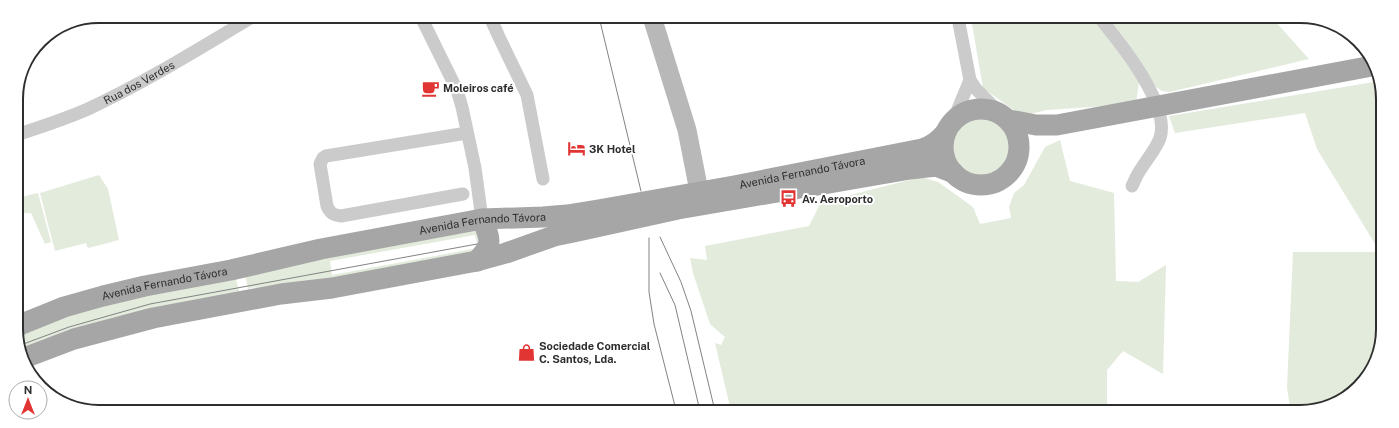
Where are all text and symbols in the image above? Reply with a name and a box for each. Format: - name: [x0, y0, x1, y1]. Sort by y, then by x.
- street label: Rua dos Verdes: [102, 58, 177, 107]
- cafe icon: Moleiros café: [420, 78, 440, 98]
- place label: Moleiros café: [443, 82, 514, 94]
- hotel icon: 3K Hotel: [566, 139, 586, 159]
- place label: 3K Hotel: [589, 143, 636, 155]
- street label: Avenida Fernando Távora: [738, 154, 866, 191]
- bus stop icon: Av. Aeroporto: [779, 189, 799, 209]
- place label: Av. Aeroporto: [802, 193, 873, 205]
- street label: Avenida Fernando Távora: [418, 211, 546, 237]
- street label: Avenida Fernando Távora: [100, 265, 228, 302]
- place label: Sociedade Comercial C. Santos, Lda.: [539, 340, 651, 365]
- shop icon: Sociedade Comercial C. Santos, Lda.: [516, 342, 536, 362]
- north arrow: [8, 380, 48, 420]
- text: N: [24, 384, 32, 396]

